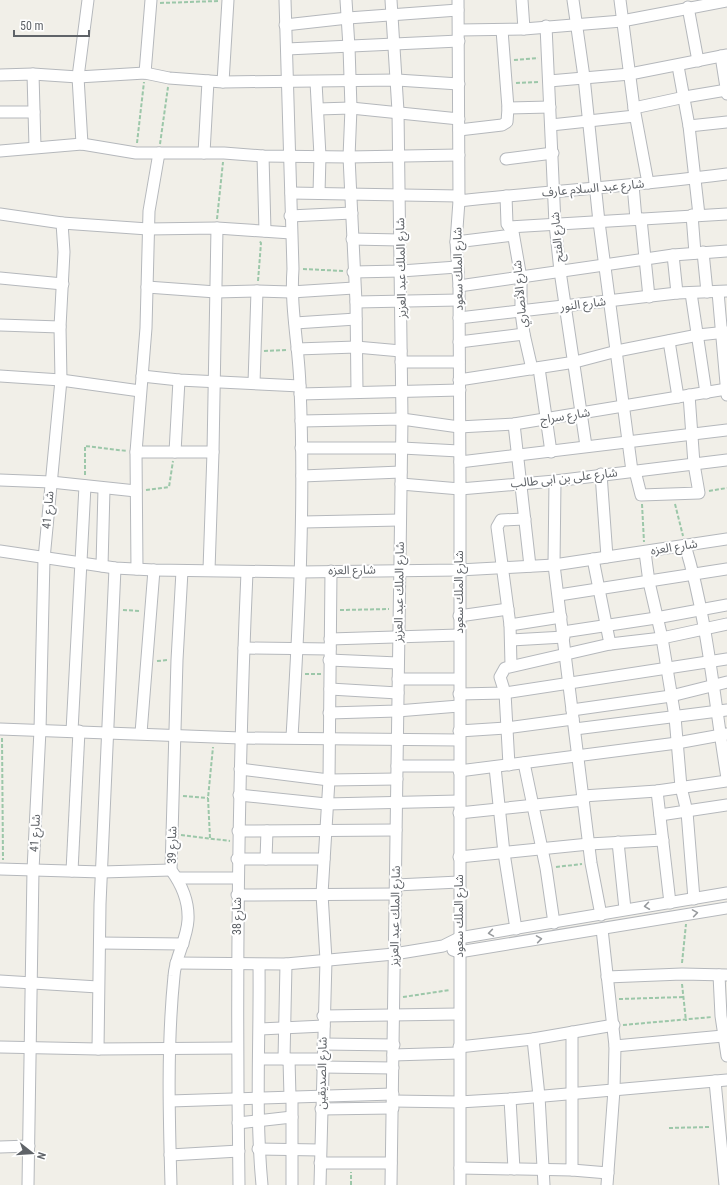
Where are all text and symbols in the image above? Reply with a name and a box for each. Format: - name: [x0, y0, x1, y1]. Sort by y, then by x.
- scale bar: [14, 12, 89, 38]
- text: 50 m: [20, 19, 44, 33]
- street label: شارع عبد السلام عارف: [541, 177, 645, 201]
- street label: شارع الفتح: [548, 211, 568, 263]
- street label: شارع الملك عبد العزيز: [393, 217, 411, 319]
- street label: شارع الملك سعود: [450, 227, 468, 311]
- street label: شارع الأنصاري: [510, 259, 533, 328]
- street label: شارع النور: [558, 294, 607, 316]
- street label: شارع سراج: [539, 405, 591, 429]
- street label: شارع على بن ابى طالب: [510, 465, 618, 493]
- street label: شارع 41: [39, 490, 59, 530]
- street label: شارع العزه: [649, 536, 699, 560]
- street label: شارع الملك عبد العزيز: [391, 542, 409, 644]
- street label: شارع الملك سعود: [452, 550, 468, 634]
- street label: شارع العزه: [328, 563, 376, 579]
- street label: شارع 41: [27, 814, 45, 852]
- street label: شارع 39: [165, 826, 181, 864]
- street label: شارع الملك عبد العزيز: [387, 866, 405, 968]
- street label: شارع الملك سعود: [452, 874, 468, 958]
- street label: شارع 38: [230, 897, 246, 935]
- one-way arrow: [644, 901, 650, 910]
- one-way arrow: [692, 910, 698, 918]
- one-way arrow: [488, 928, 494, 937]
- one-way arrow: [536, 935, 542, 944]
- street label: شارع الصديقين: [314, 1037, 332, 1109]
- north arrow: [12, 1133, 52, 1173]
- text: N: [34, 1151, 48, 1161]

